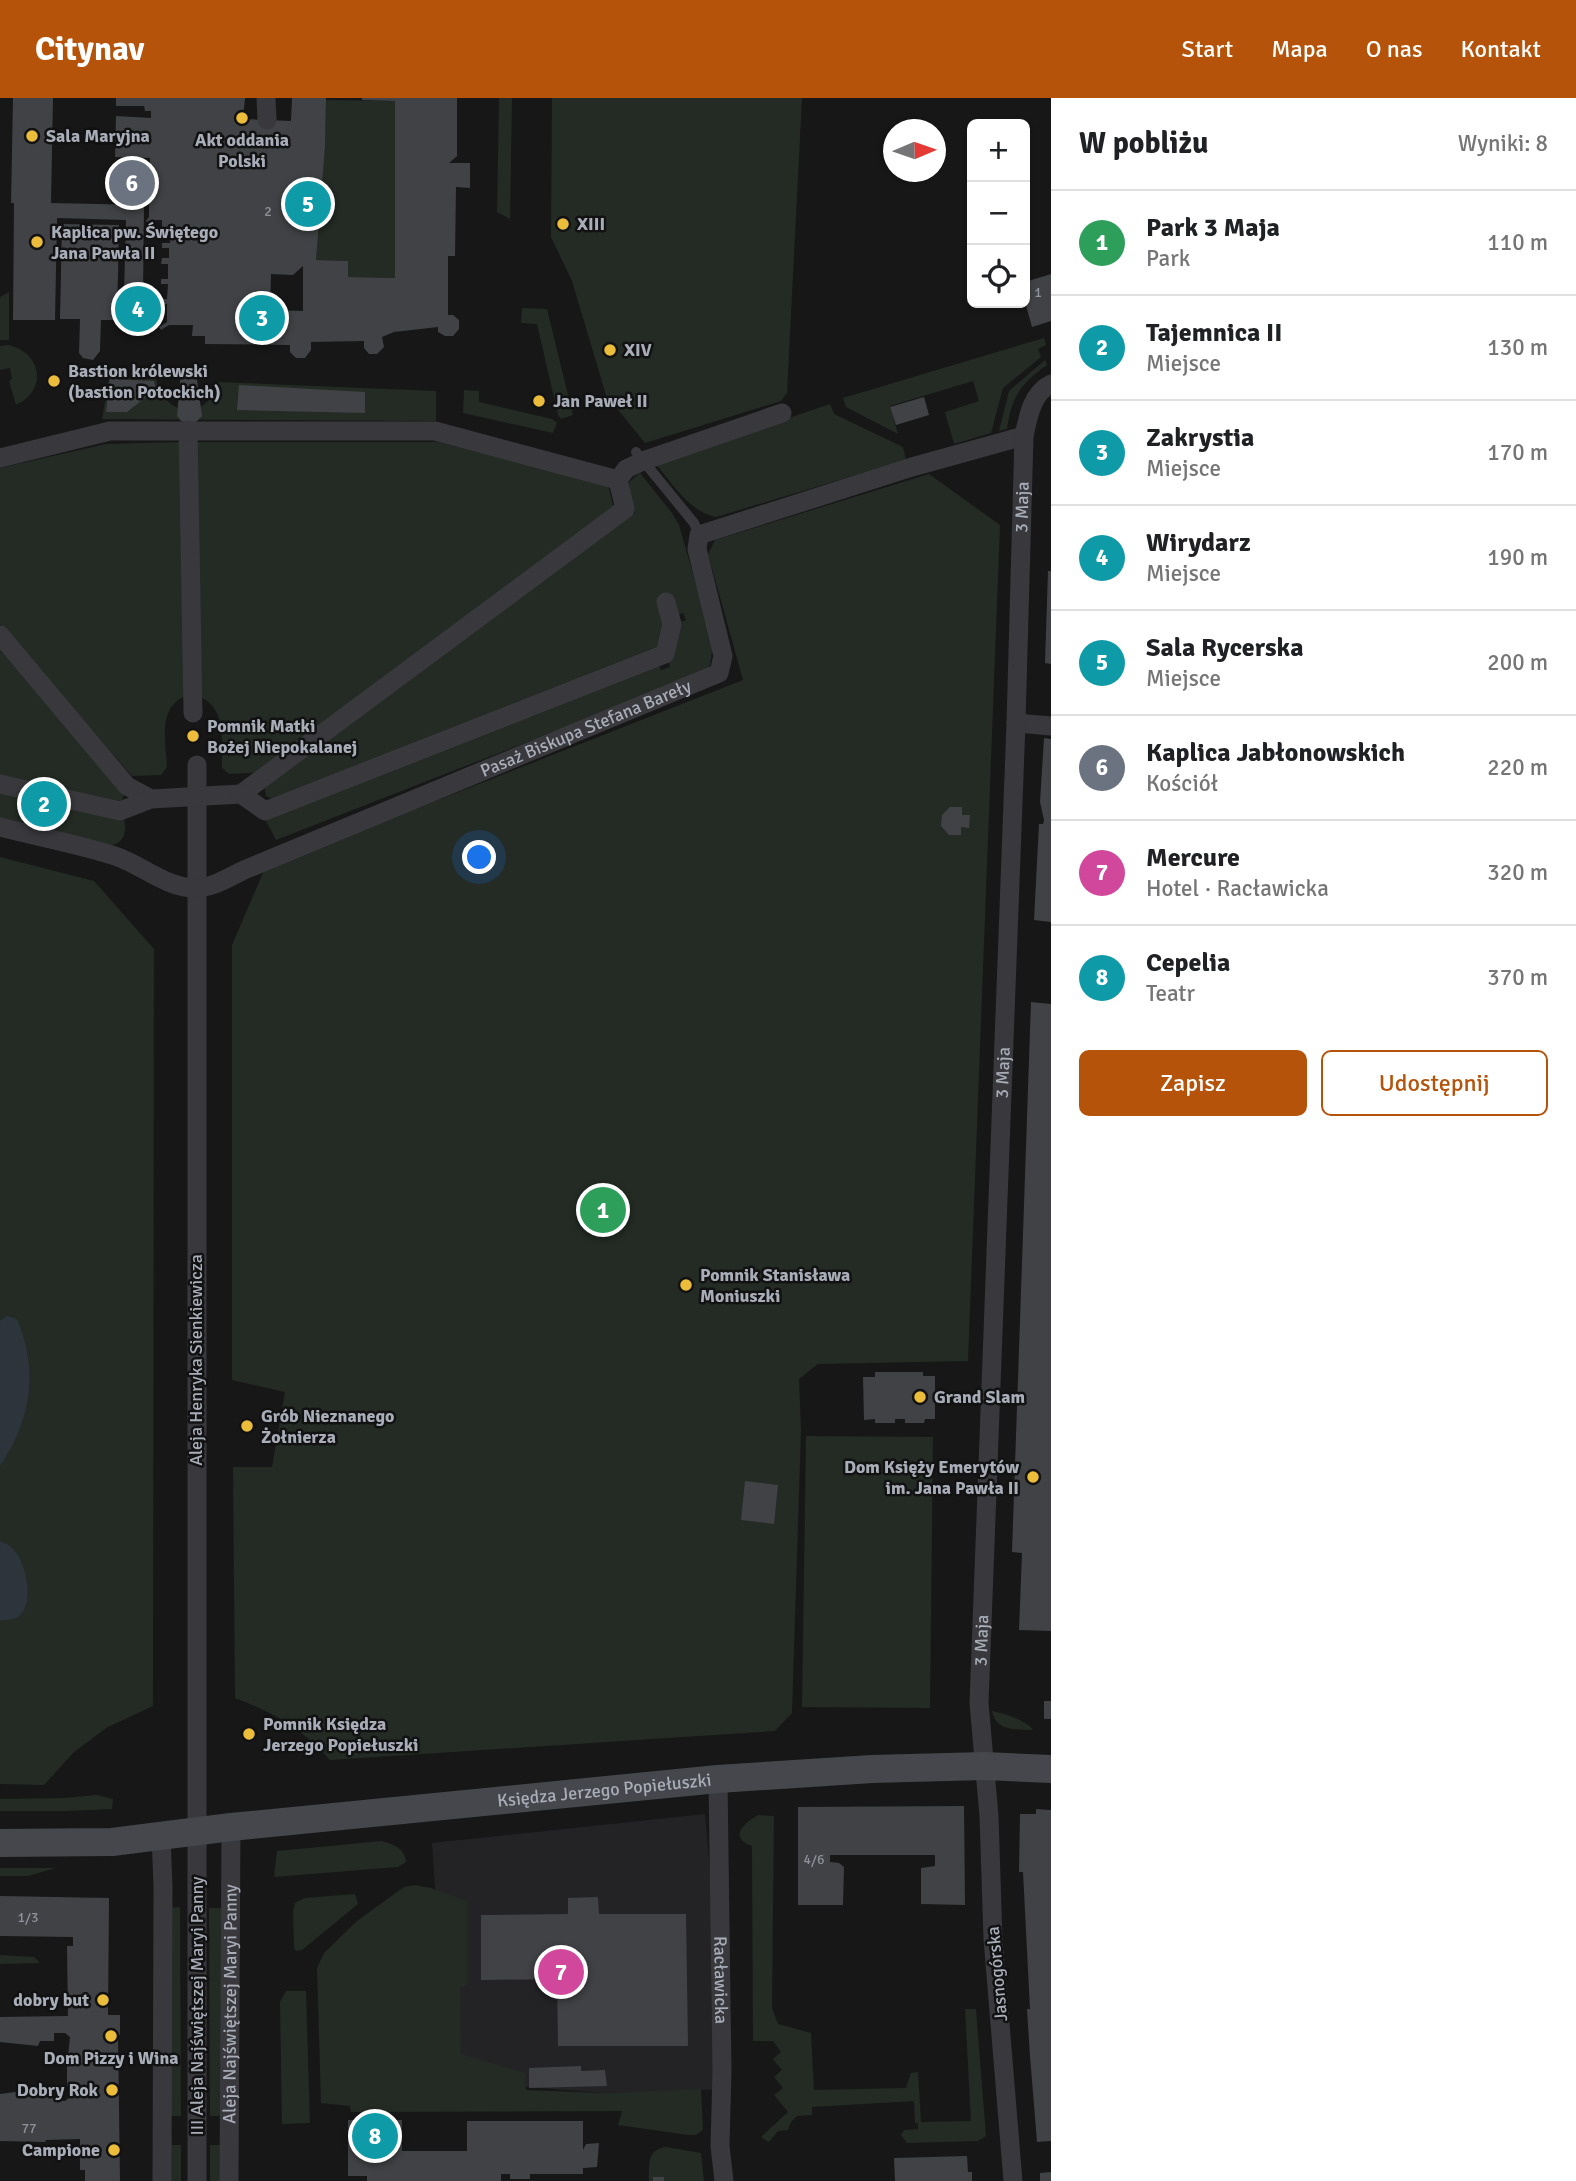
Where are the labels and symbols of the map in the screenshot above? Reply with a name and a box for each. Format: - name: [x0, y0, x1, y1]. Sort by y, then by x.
- marker: Akt oddania Polski: [234, 110, 250, 126]
- north arrow: [883, 119, 946, 182]
- place label: Sala Maryjna: [46, 125, 150, 147]
- marker: Sala Maryjna: [24, 128, 40, 144]
- place label: Akt oddania Polski: [195, 129, 289, 172]
- pin: 6: [109, 157, 155, 209]
- pin: 5: [285, 178, 331, 230]
- house number: 2: [264, 203, 272, 220]
- place label: XIII: [577, 213, 605, 235]
- marker: XIII: [555, 216, 571, 232]
- place label: Kaplica pw. Świętego Jana Pawła II: [51, 221, 218, 264]
- marker: Kaplica pw. Świętego Jana Pawła II: [29, 234, 45, 250]
- pin: 4: [115, 283, 161, 335]
- house number: 1: [1034, 284, 1042, 301]
- pin: 3: [239, 292, 285, 344]
- place label: XIV: [624, 339, 652, 361]
- marker: XIV: [602, 342, 618, 358]
- place label: Bastion królewski (bastion Potockich): [68, 360, 221, 403]
- marker: Bastion królewski (bastion Potockich): [46, 373, 62, 389]
- place label: Jan Paweł II: [553, 390, 648, 412]
- marker: Jan Paweł II: [531, 393, 547, 409]
- street label: 3 Maja: [1010, 481, 1034, 533]
- street label: Pasaż Biskupa Stefana Bareły: [477, 675, 695, 782]
- place label: Pomnik Matki Bożej Niepokalanej: [207, 715, 357, 758]
- marker: Pomnik Matki Bożej Niepokalanej: [185, 728, 201, 744]
- pin: 2: [21, 778, 67, 830]
- your location: [462, 840, 496, 874]
- street label: 3 Maja: [991, 1047, 1015, 1099]
- pin: 1: [580, 1184, 626, 1236]
- street label: Aleja Henryka Sienkiewicza: [185, 1254, 207, 1466]
- place label: Pomnik Stanisława Moniuszki: [700, 1264, 850, 1307]
- marker: Pomnik Stanisława Moniuszki: [678, 1277, 694, 1293]
- place label: Grand Slam: [934, 1386, 1025, 1408]
- marker: Grand Slam: [912, 1389, 928, 1405]
- place label: Grób Nieznanego Żołnierza: [261, 1405, 394, 1448]
- marker: Grób Nieznanego Żołnierza: [239, 1418, 255, 1434]
- place label: Dom Księży Emerytów im. Jana Pawła II: [844, 1456, 1019, 1499]
- marker: Dom Księży Emerytów im. Jana Pawła II: [1025, 1469, 1041, 1485]
- street label: 3 Maja: [969, 1614, 993, 1667]
- place label: Pomnik Księdza Jerzego Popiełuszki: [263, 1713, 418, 1756]
- marker: Pomnik Księdza Jerzego Popiełuszki: [241, 1726, 257, 1742]
- street label: Księdza Jerzego Popiełuszki: [496, 1769, 712, 1812]
- house number: 4/6: [803, 1851, 825, 1868]
- street label: III Aleja Najświętszej Maryi Panny: [186, 1876, 208, 2136]
- street label: Aleja Najświętszej Maryi Panny: [218, 1884, 242, 2124]
- house number: 1/3: [17, 1909, 39, 1926]
- street label: Jasnogórska: [982, 1926, 1012, 2022]
- street label: Racławicka: [709, 1936, 732, 2024]
- pin: 7: [538, 1946, 584, 1998]
- place label: dobry but: [13, 1989, 89, 2011]
- marker: dobry but: [95, 1992, 111, 2008]
- marker: Dom Pizzy i Wina: [103, 2028, 119, 2044]
- place label: Dom Pizzy i Wina: [43, 2047, 179, 2069]
- place label: Dobry Rok: [17, 2079, 99, 2101]
- marker: Dobry Rok: [104, 2082, 120, 2098]
- pin: 8: [352, 2110, 398, 2162]
- house number: 77: [21, 2120, 37, 2137]
- place label: Campione: [22, 2139, 100, 2161]
- marker: Campione: [106, 2142, 122, 2158]

